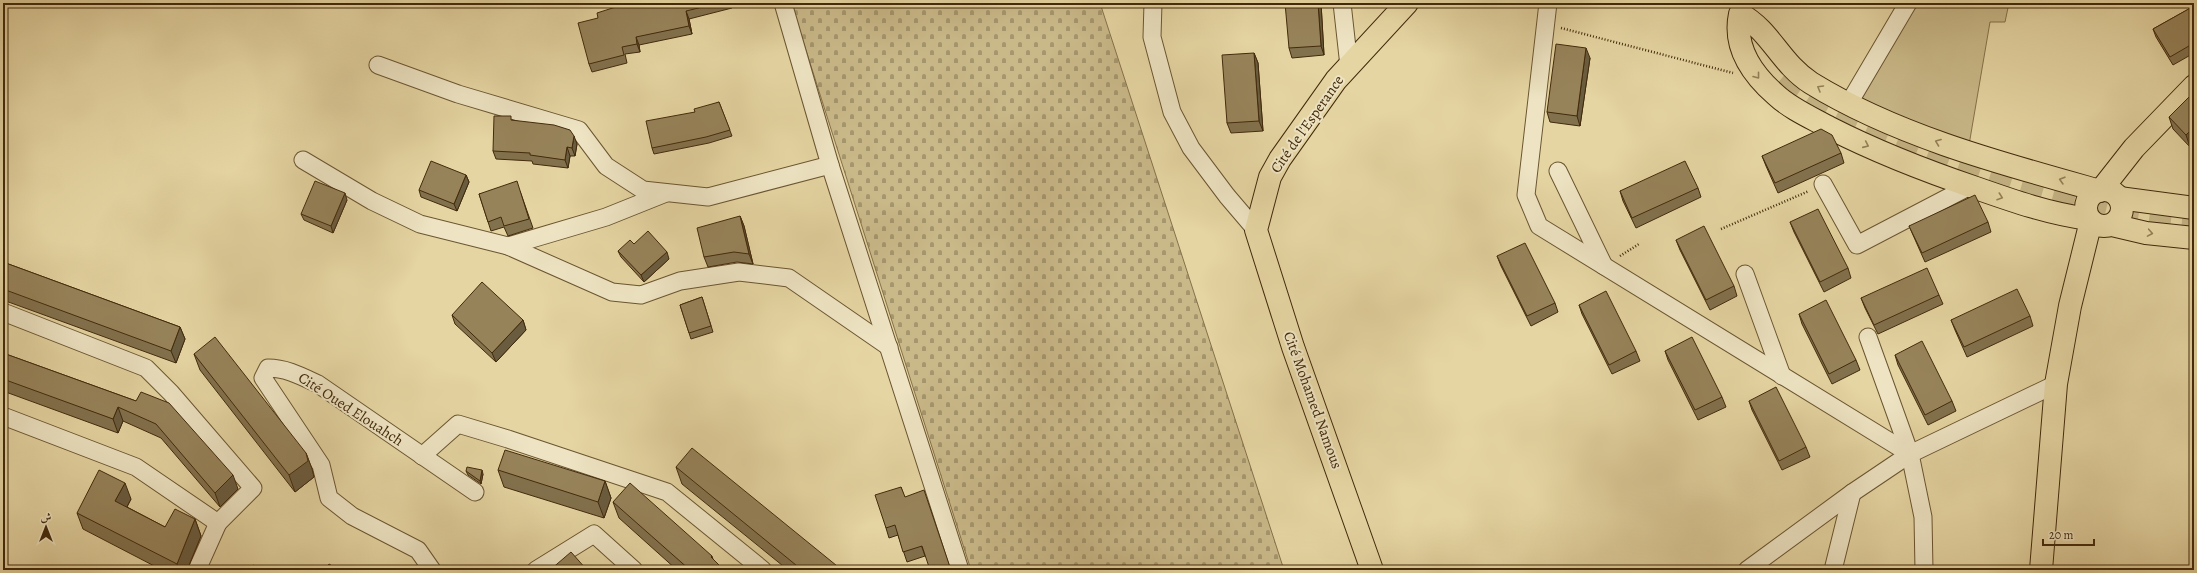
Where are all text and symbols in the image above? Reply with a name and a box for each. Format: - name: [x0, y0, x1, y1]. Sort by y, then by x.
- street label: Cité de l'Esperance: [1266, 71, 1348, 177]
- one-way arrow: [1753, 71, 1760, 78]
- one-way arrow: [1817, 85, 1824, 92]
- one-way arrow: [1934, 138, 1941, 146]
- one-way arrow: [1861, 140, 1869, 148]
- one-way arrow: [2059, 176, 2066, 185]
- one-way arrow: [1996, 192, 2003, 200]
- one-way arrow: [2147, 229, 2153, 237]
- street label: Cité Mohamed Namous: [1279, 329, 1347, 471]
- street label: Cité Oued Elouahch: [295, 367, 407, 451]
- north arrow: [26, 507, 66, 547]
- text: ش: [41, 510, 52, 525]
- scale bar: [2043, 521, 2094, 547]
- text: 20 m: [2049, 527, 2073, 543]

